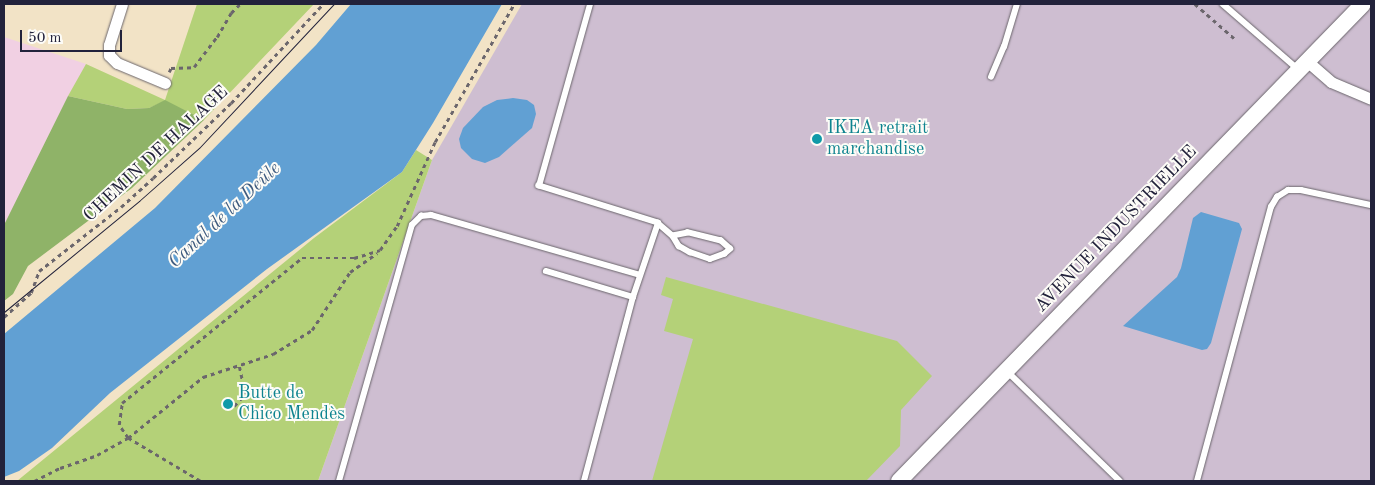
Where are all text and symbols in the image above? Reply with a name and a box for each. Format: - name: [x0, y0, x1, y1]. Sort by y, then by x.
- scale bar: [22, 20, 125, 52]
- text: 50 m: [28, 31, 62, 46]
- street label: CHEMIN DE HALAGE: [79, 81, 233, 227]
- place label: IKEA retrait marchandise: [827, 118, 928, 160]
- marker: IKEA retrait marchandise: [811, 133, 823, 145]
- street label: AVENUE INDUSTRIELLE: [1031, 141, 1201, 317]
- water label: Canal de la Deûle: [164, 158, 286, 274]
- place label: Butte de Chico Mendès: [238, 383, 345, 426]
- marker: Butte de Chico Mendès: [222, 398, 234, 410]

